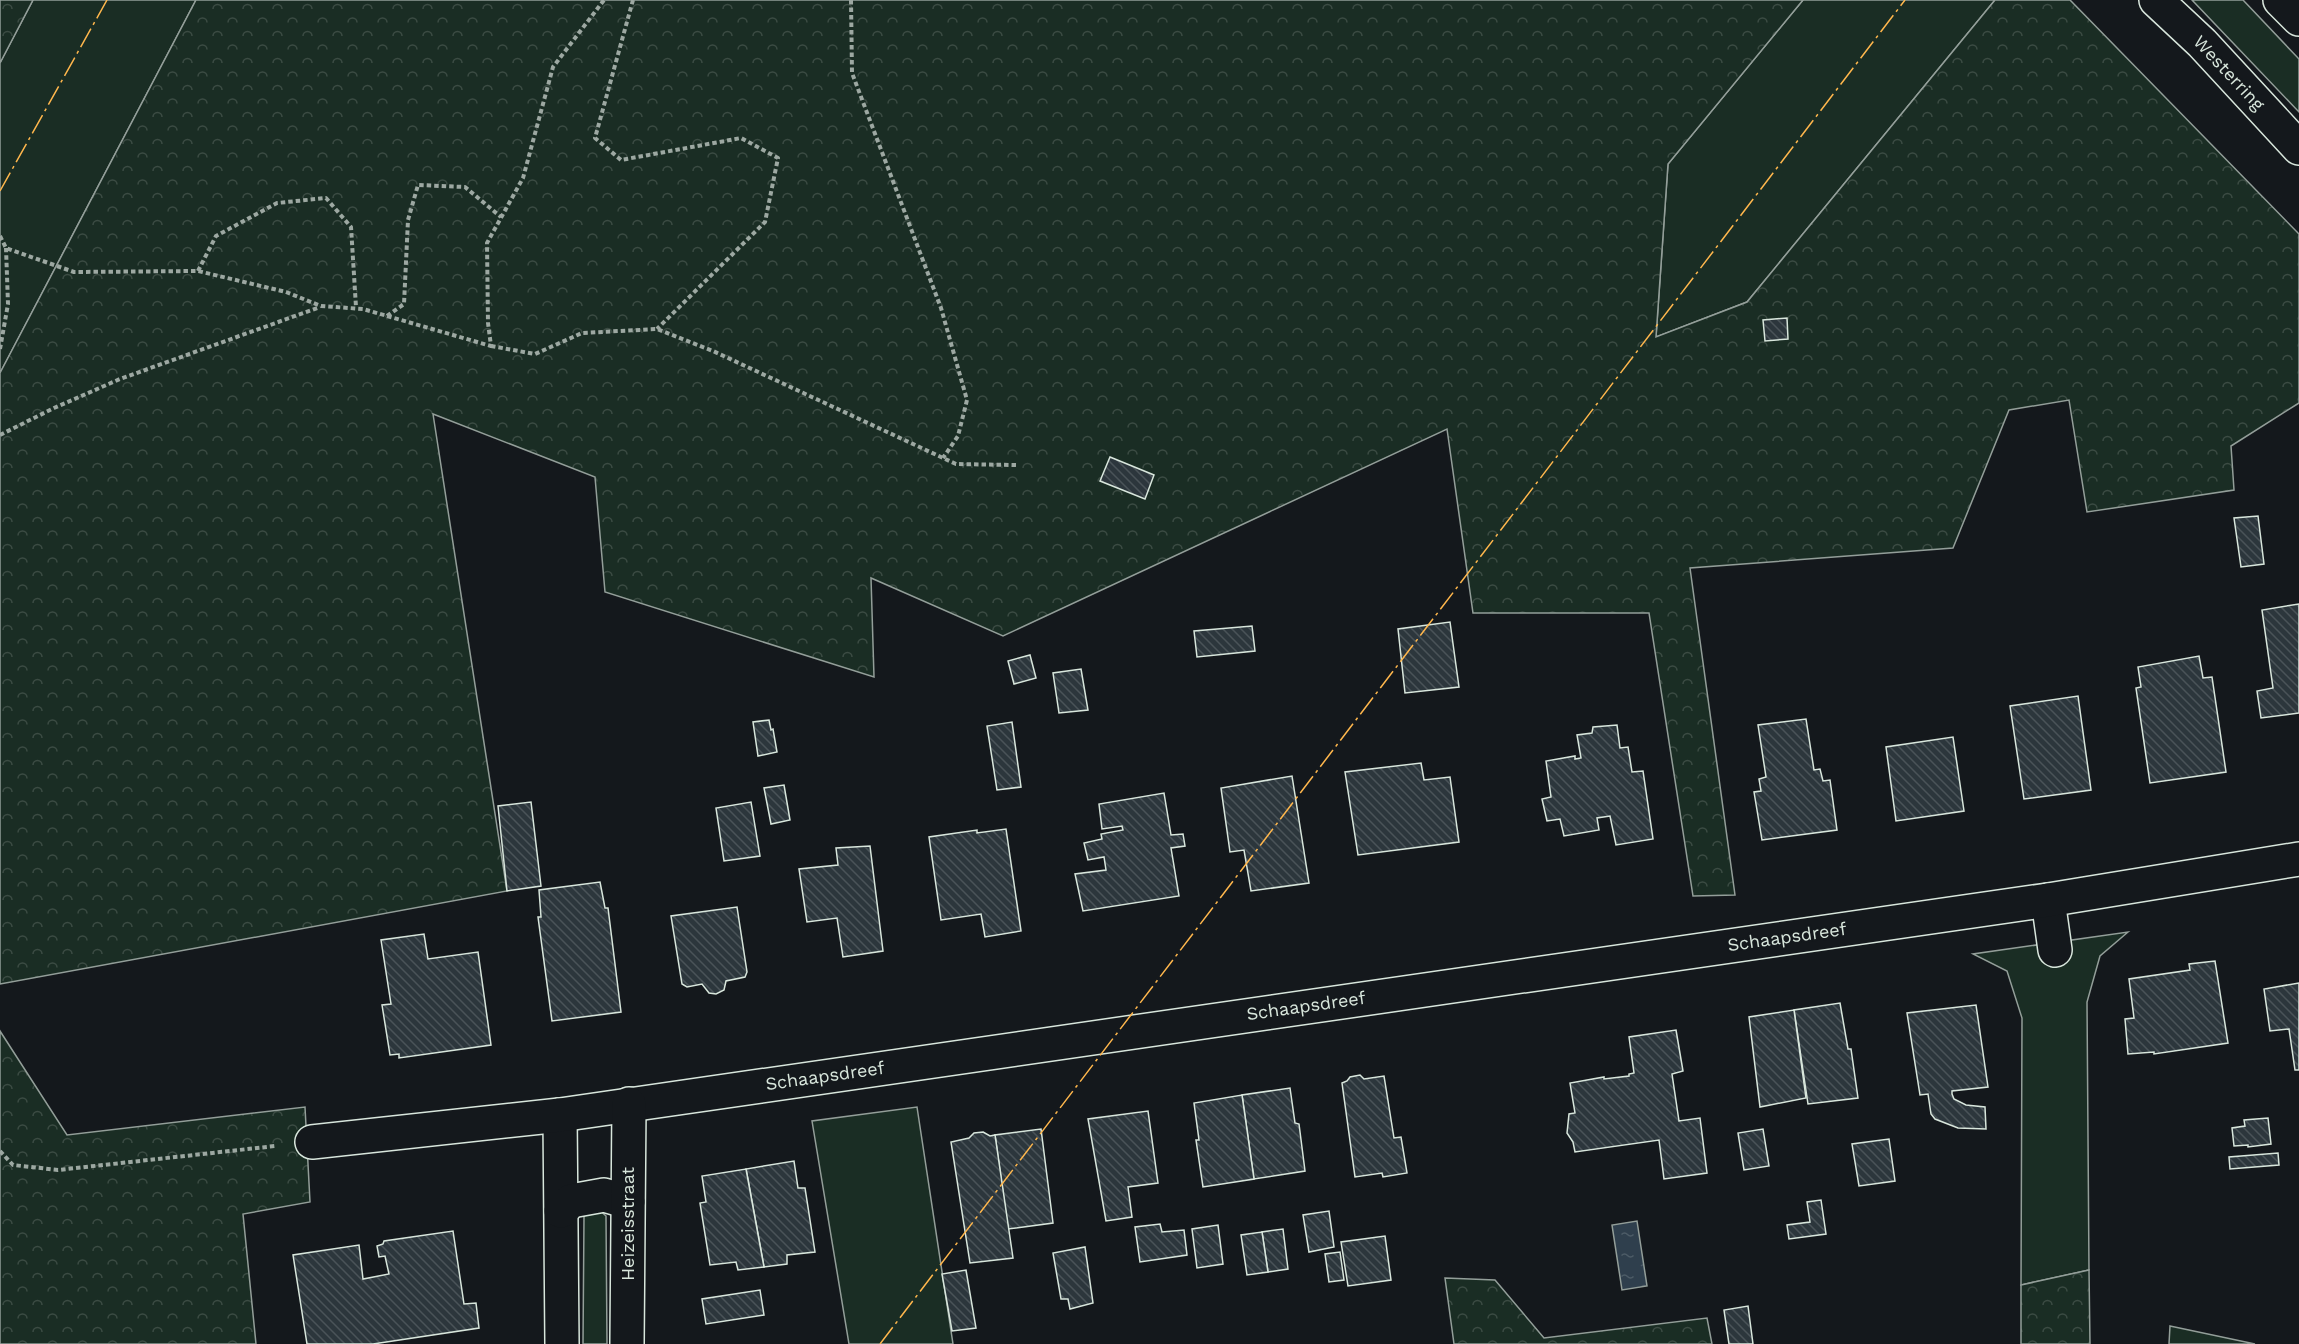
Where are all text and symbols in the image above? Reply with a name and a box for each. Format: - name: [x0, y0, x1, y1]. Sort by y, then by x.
- street label: Westerring: [2189, 31, 2270, 115]
- street label: Schaapsdreef: [1726, 918, 1848, 955]
- street label: Schaapsdreef: [1245, 987, 1367, 1024]
- street label: Schaapsdreef: [764, 1057, 886, 1094]
- street label: Heizeisstraat: [617, 1167, 638, 1281]

